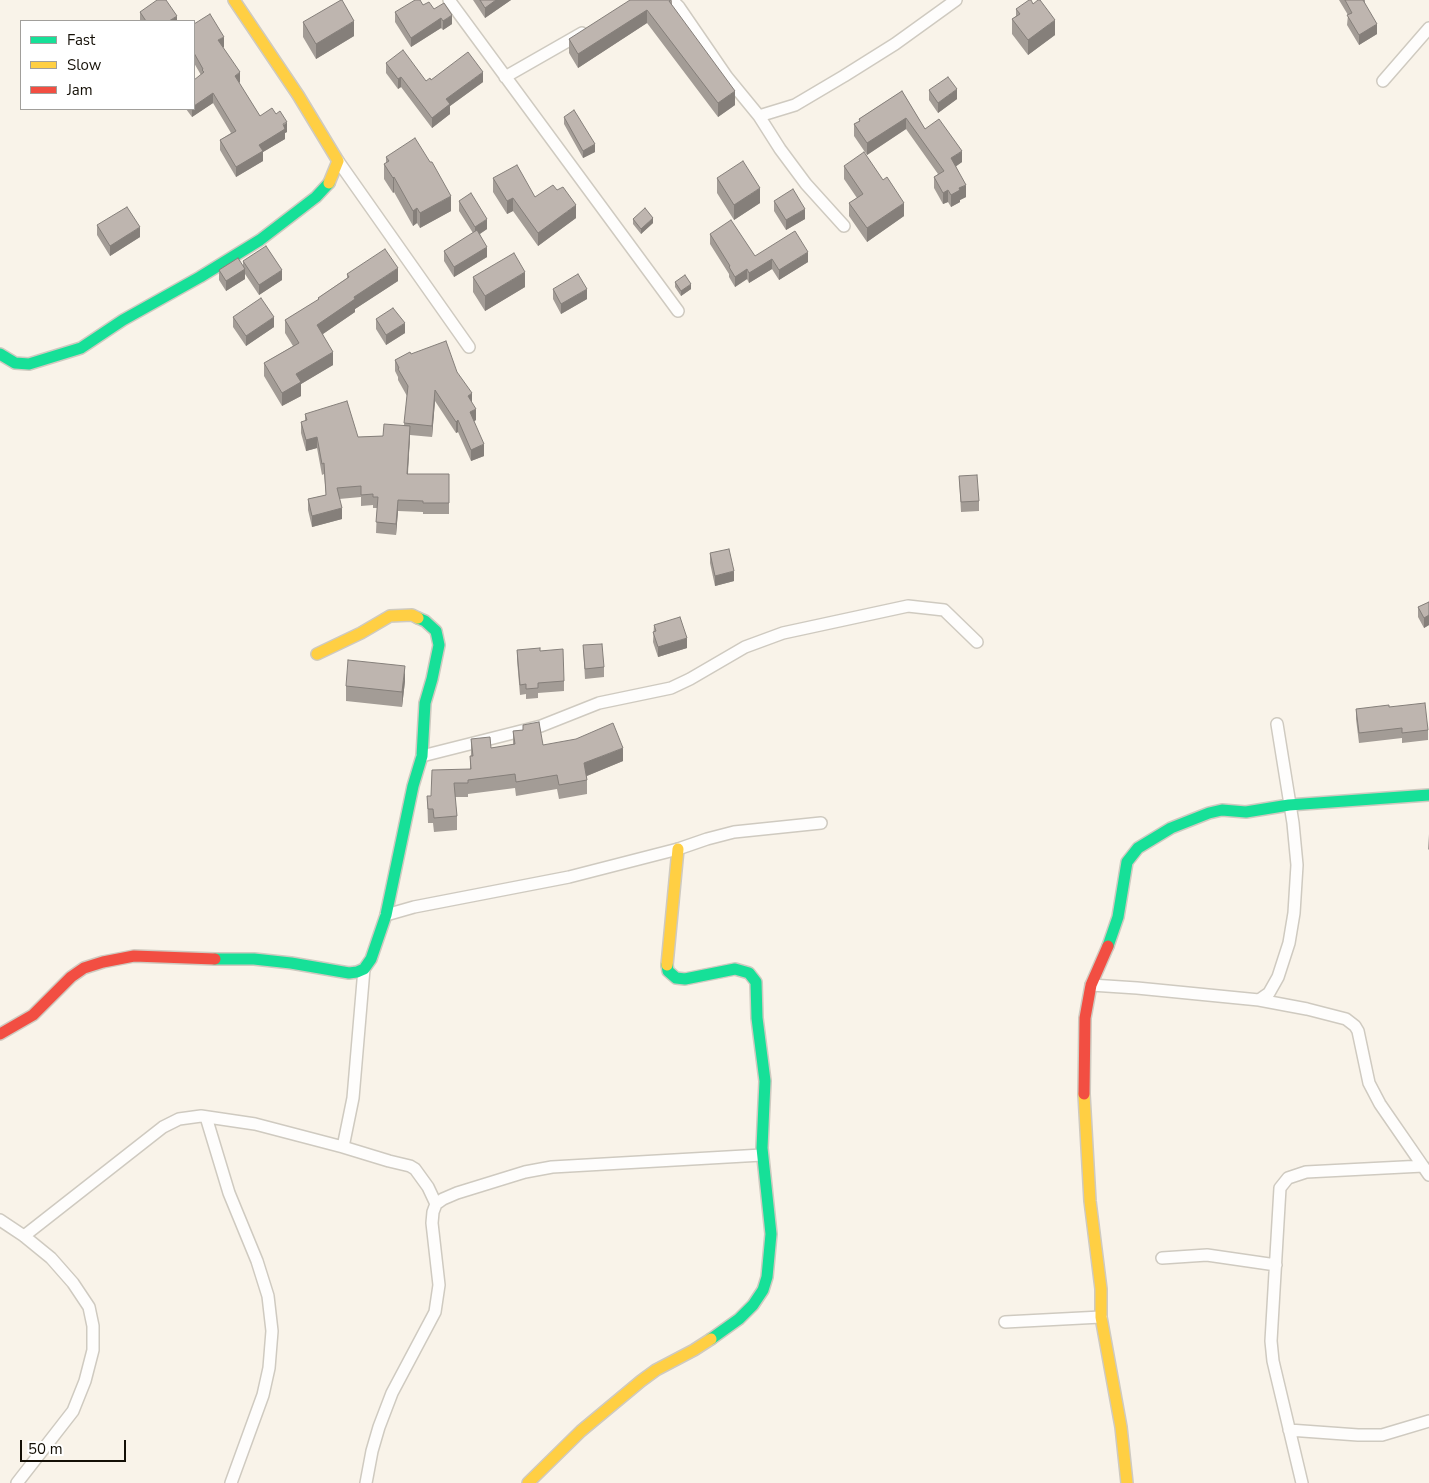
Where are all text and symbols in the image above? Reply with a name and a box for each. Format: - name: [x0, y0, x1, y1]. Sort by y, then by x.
- legend: [20, 20, 195, 110]
- text: Fast: [67, 30, 95, 50]
- text: Slow: [67, 55, 101, 75]
- text: Jam: [67, 80, 93, 100]
- scale bar: [22, 1430, 129, 1462]
- text: 50 m: [28, 1439, 63, 1459]

